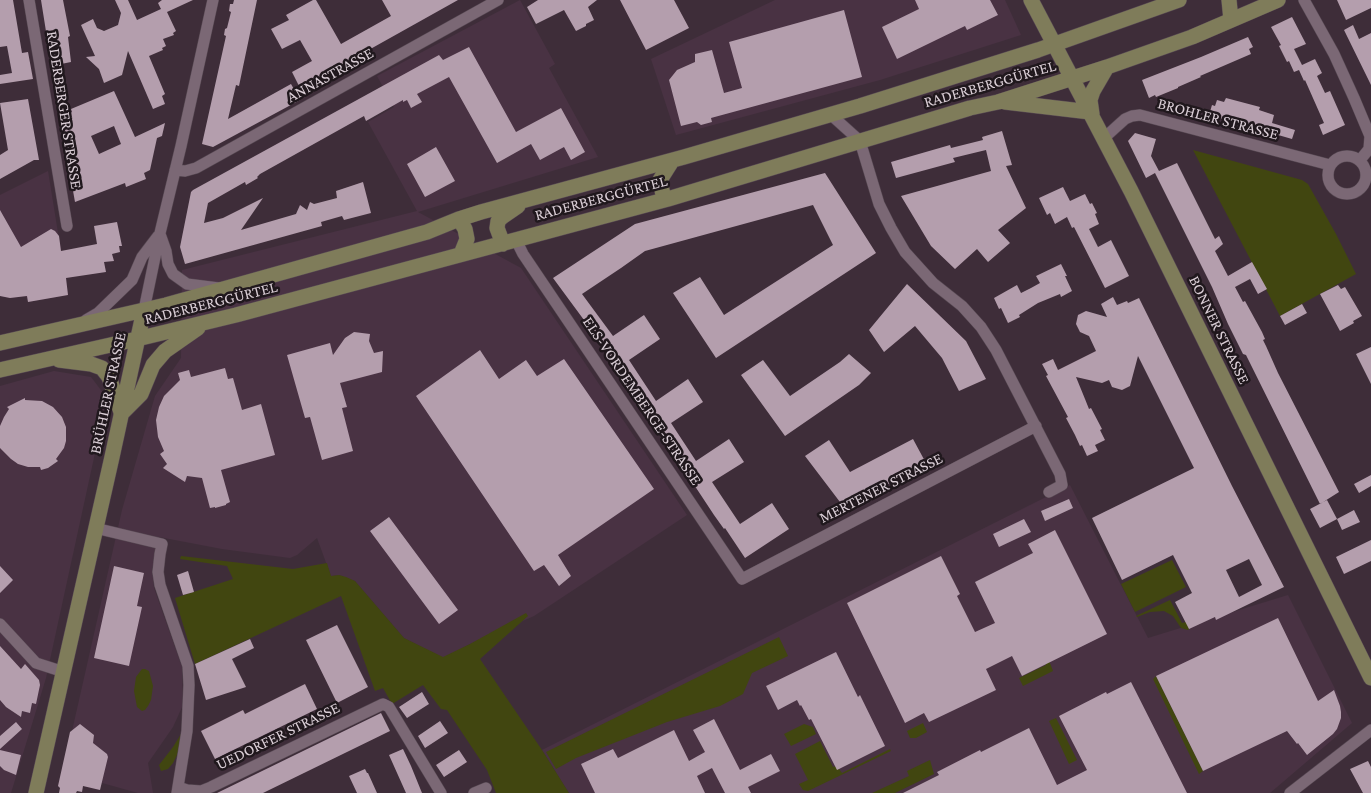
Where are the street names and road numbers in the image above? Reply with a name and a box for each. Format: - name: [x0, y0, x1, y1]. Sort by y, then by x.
- street label: RADERBERGER STRASSE: [42, 30, 86, 190]
- street label: ANNASTRASSE: [283, 43, 377, 107]
- street label: RADERBERGGÜRTEL: [922, 56, 1058, 112]
- street label: BROHLER STRASSE: [1155, 94, 1281, 144]
- street label: RADERBERGGÜRTEL: [533, 171, 669, 225]
- street label: BONNER STRASSE: [1184, 273, 1254, 387]
- street label: RADERBERGGÜRTEL: [143, 277, 279, 329]
- street label: ELS-VORDEMBERGE-STRASSE: [578, 313, 706, 489]
- street label: BRÜHLER STRASSE: [86, 330, 130, 456]
- street label: MERTENER STRASSE: [816, 449, 946, 527]
- street label: UEDORFER STRASSE: [213, 698, 343, 774]

